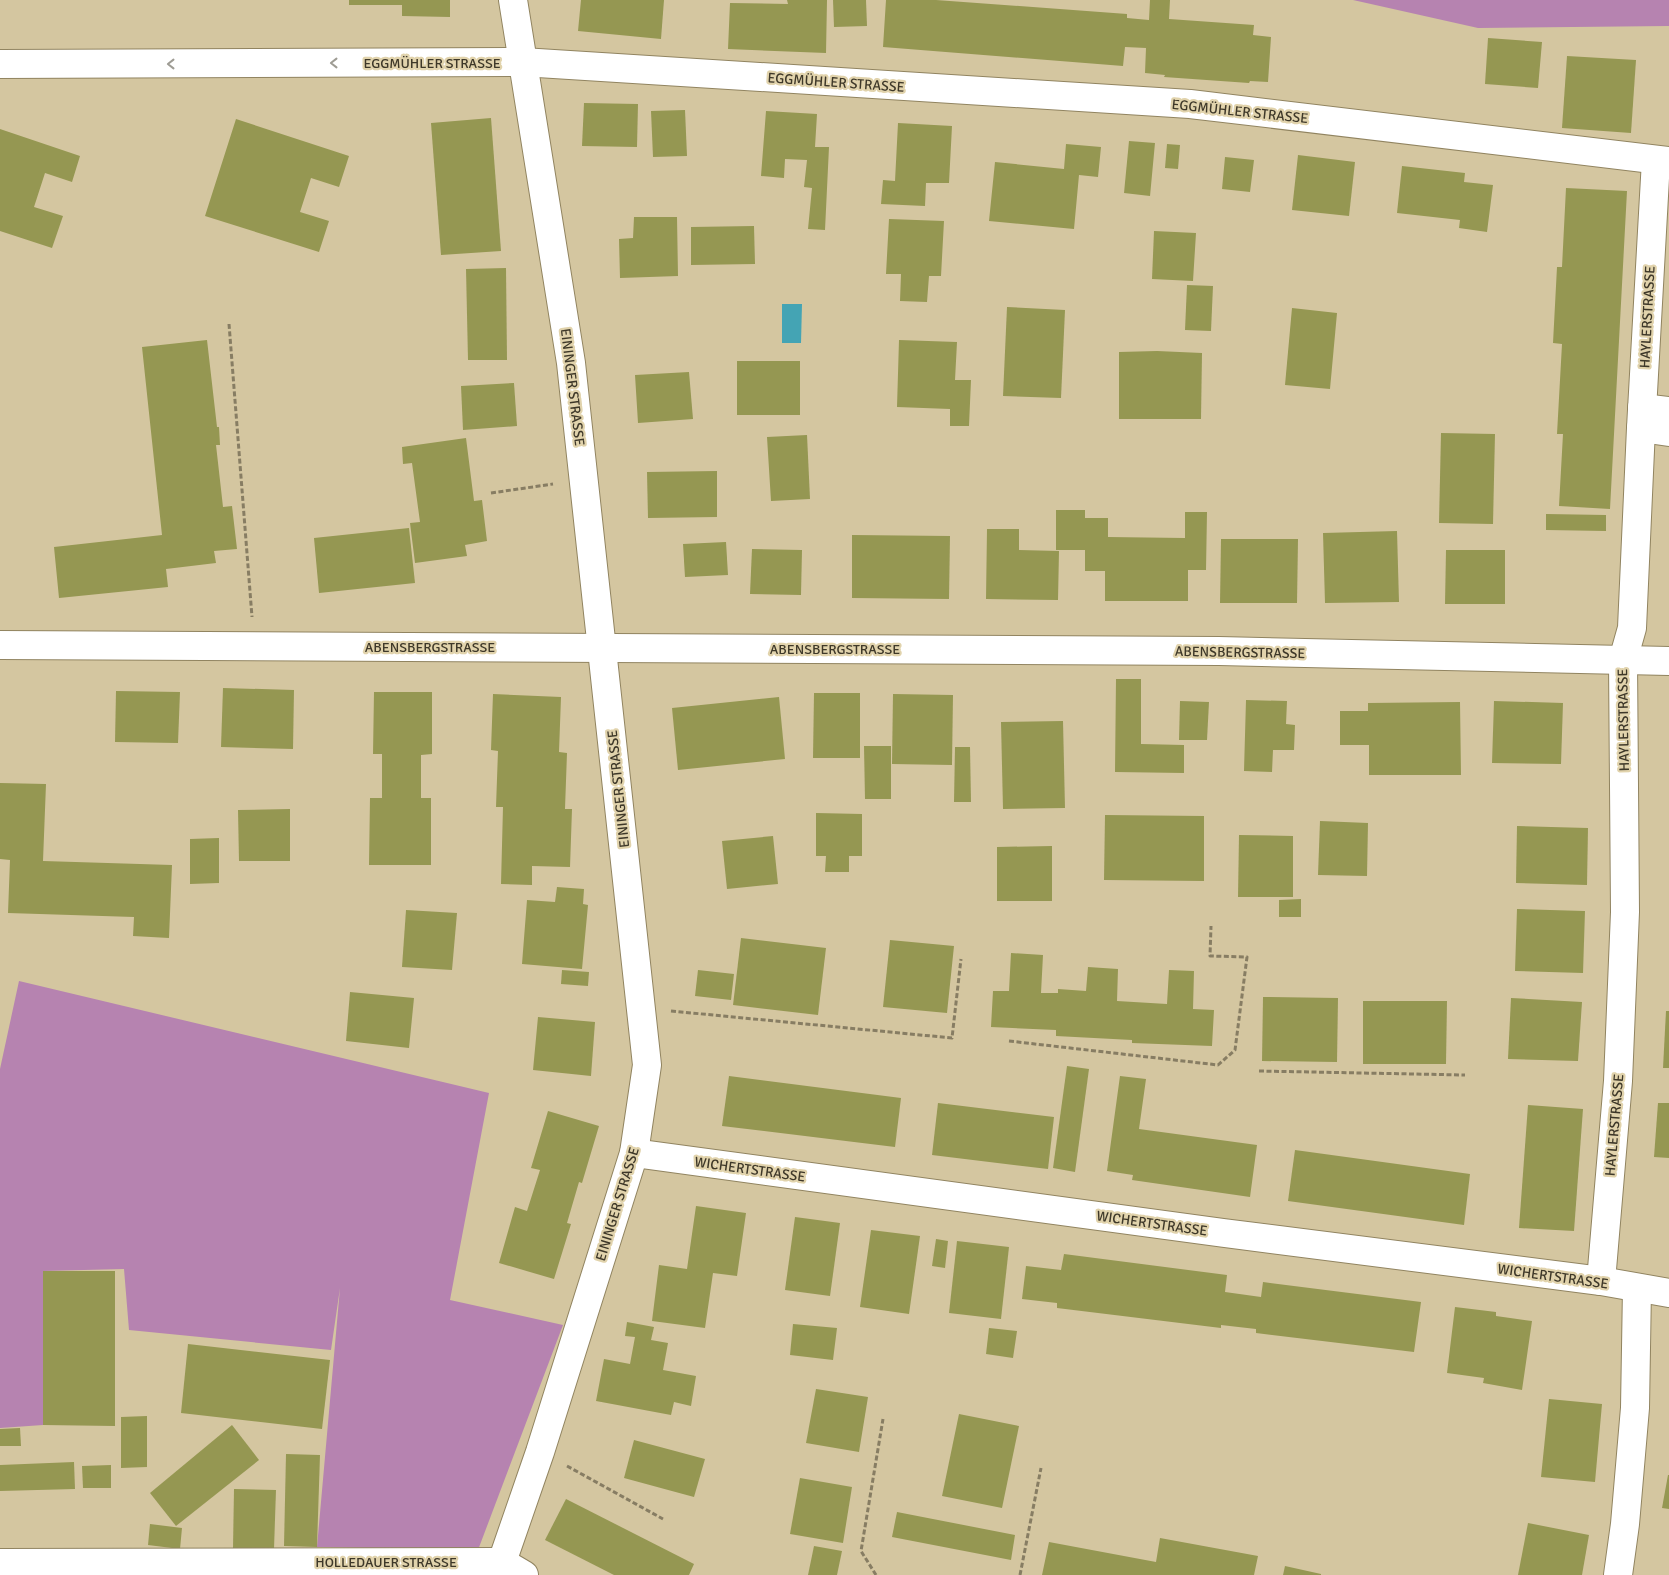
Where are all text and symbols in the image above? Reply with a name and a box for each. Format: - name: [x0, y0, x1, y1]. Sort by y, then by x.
- street label: EGGMÜHLER STRASSE: [363, 55, 501, 72]
- one-way arrow: [329, 58, 337, 68]
- one-way arrow: [167, 59, 174, 69]
- street label: EGGMÜHLER STRASSE: [767, 69, 905, 96]
- street label: EGGMÜHLER STRASSE: [1171, 96, 1309, 127]
- street label: HAYLERSTRASSE: [1636, 265, 1659, 369]
- street label: EININGER STRASSE: [557, 327, 588, 447]
- street label: ABENSBERGSTRASSE: [365, 639, 495, 656]
- street label: ABENSBERGSTRASSE: [770, 641, 900, 658]
- street label: ABENSBERGSTRASSE: [1175, 643, 1305, 662]
- street label: HAYLERSTRASSE: [1614, 668, 1633, 771]
- street label: EININGER STRASSE: [604, 729, 633, 849]
- street label: HAYLERSTRASSE: [1602, 1073, 1627, 1177]
- street label: EININGER STRASSE: [592, 1145, 643, 1263]
- street label: WICHERTSTRASSE: [693, 1153, 806, 1186]
- street label: WICHERTSTRASSE: [1095, 1207, 1208, 1240]
- street label: WICHERTSTRASSE: [1496, 1260, 1609, 1293]
- street label: HOLLEDAUER STRASSE: [315, 1554, 457, 1571]

